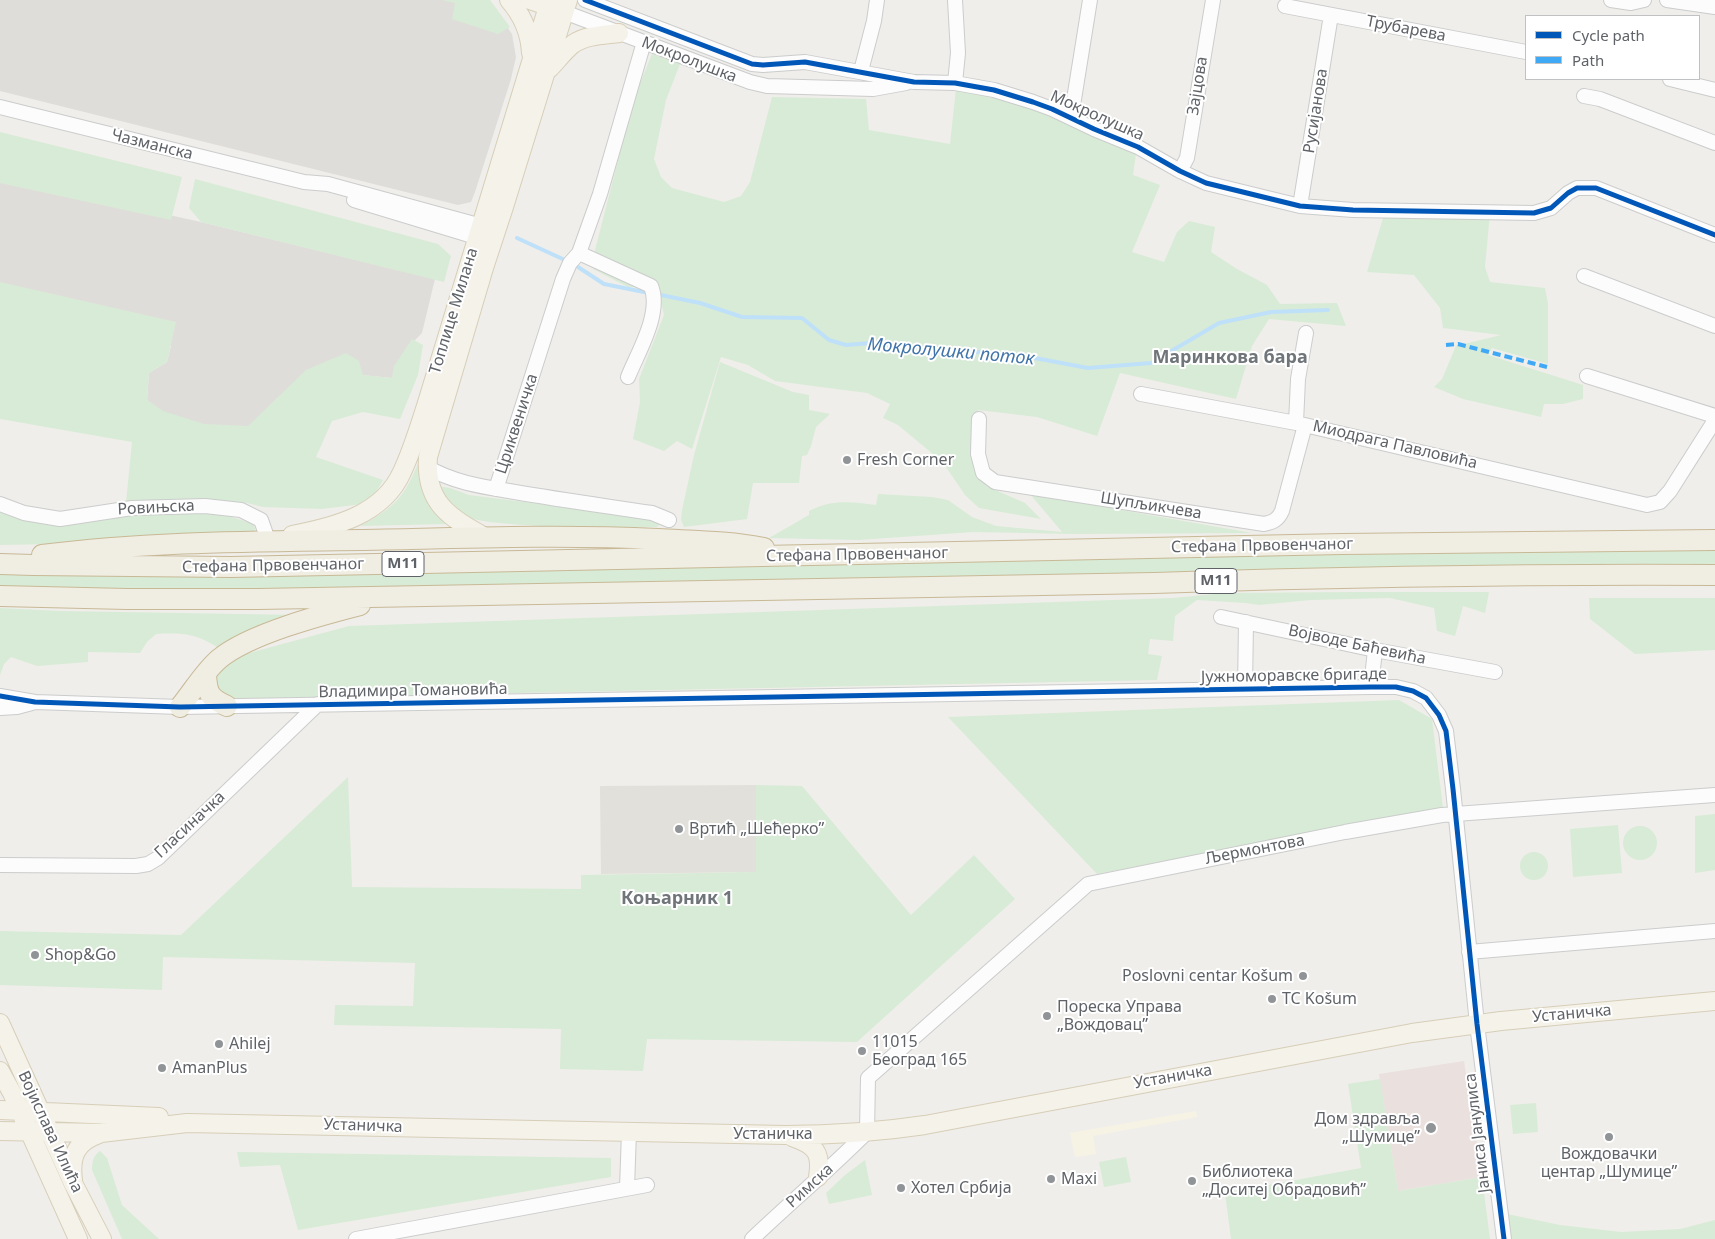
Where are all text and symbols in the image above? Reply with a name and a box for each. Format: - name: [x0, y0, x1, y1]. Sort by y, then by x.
- street label: Трубарева: [1365, 12, 1447, 46]
- legend: [1525, 15, 1700, 80]
- text: Cycle path: [1572, 25, 1645, 45]
- street label: Мокролушка: [639, 33, 739, 87]
- text: Path: [1572, 50, 1604, 70]
- street label: Зајцова: [1184, 55, 1212, 117]
- street label: Русијанова: [1300, 67, 1332, 155]
- street label: Мокролушка: [1047, 87, 1147, 145]
- street label: Чазманска: [109, 126, 195, 164]
- street label: Топлице Милана: [426, 246, 482, 376]
- water label: Мокролушки поток: [866, 334, 1036, 370]
- district label: Маринкова бара: [1152, 347, 1308, 369]
- street label: Цриквеничка: [492, 372, 542, 476]
- street label: Миодрага Павловића: [1311, 417, 1479, 473]
- place label: Fresh Corner: [857, 450, 954, 470]
- marker: Fresh Corner: [841, 454, 853, 466]
- street label: Шупљикчева: [1099, 489, 1203, 523]
- street label: Ровињска: [117, 496, 195, 520]
- street label: Стефана Првовенчаног: [1171, 535, 1353, 557]
- street label: Стефана Првовенчаног: [766, 544, 948, 566]
- road number: M11: [382, 552, 424, 576]
- street label: Стефана Првовенчаног: [182, 555, 364, 577]
- road number: M11: [1195, 568, 1237, 594]
- street label: Војводе Баћевића: [1286, 621, 1428, 669]
- street label: Јужноморавске бригаде: [1201, 665, 1387, 687]
- street label: Владимира Томановића: [318, 680, 508, 702]
- street label: Гласиначка: [151, 788, 229, 862]
- place label: Вртић „Шећерко”: [689, 819, 824, 839]
- marker: Вртић „Шећерко”: [673, 823, 685, 835]
- street label: Љермонтова: [1204, 831, 1306, 869]
- district label: Коњарник 1: [621, 888, 733, 910]
- place label: Shop&Go: [45, 945, 116, 965]
- marker: Shop&Go: [29, 949, 41, 961]
- place label: Poslovni centar Košum: [1122, 966, 1293, 986]
- marker: Poslovni centar Košum: [1297, 970, 1309, 982]
- place label: TC Košum: [1282, 989, 1357, 1009]
- marker: TC Košum: [1266, 993, 1278, 1005]
- place label: Пореска Управа „Вождовац”: [1057, 997, 1182, 1035]
- street label: Устаничка: [1532, 1001, 1612, 1027]
- marker: Пореска Управа „Вождовац”: [1041, 1010, 1053, 1022]
- place label: 11015 Београд 165: [872, 1032, 967, 1070]
- place label: Ahilej: [229, 1034, 271, 1054]
- marker: Ahilej: [213, 1038, 225, 1050]
- marker: 11015 Београд 165: [856, 1045, 868, 1057]
- place label: AmanPlus: [172, 1058, 247, 1078]
- street label: Устаничка: [1132, 1061, 1214, 1093]
- marker: AmanPlus: [156, 1062, 168, 1074]
- street label: Војислава Илића: [13, 1068, 87, 1196]
- street label: Јаниса Јанулиса: [1461, 1072, 1495, 1194]
- place label: Дом здравља „Шумице”: [1315, 1109, 1420, 1147]
- street label: Устаничка: [323, 1115, 403, 1137]
- marker: Дом здравља „Шумице”: [1424, 1121, 1438, 1135]
- street label: Устаничка: [733, 1124, 813, 1144]
- marker: Вождовачки центар „Шумице”: [1603, 1131, 1615, 1143]
- place label: Вождовачки центар „Шумице”: [1541, 1144, 1677, 1182]
- street label: Римска: [782, 1160, 838, 1212]
- place label: Библиотека „Доситеј Обрадовић”: [1202, 1162, 1366, 1200]
- place label: Maxi: [1061, 1169, 1097, 1189]
- marker: Maxi: [1045, 1173, 1057, 1185]
- marker: Библиотека „Доситеј Обрадовић”: [1186, 1175, 1198, 1187]
- place label: Хотел Србија: [911, 1178, 1012, 1198]
- marker: Хотел Србија: [895, 1182, 907, 1194]

